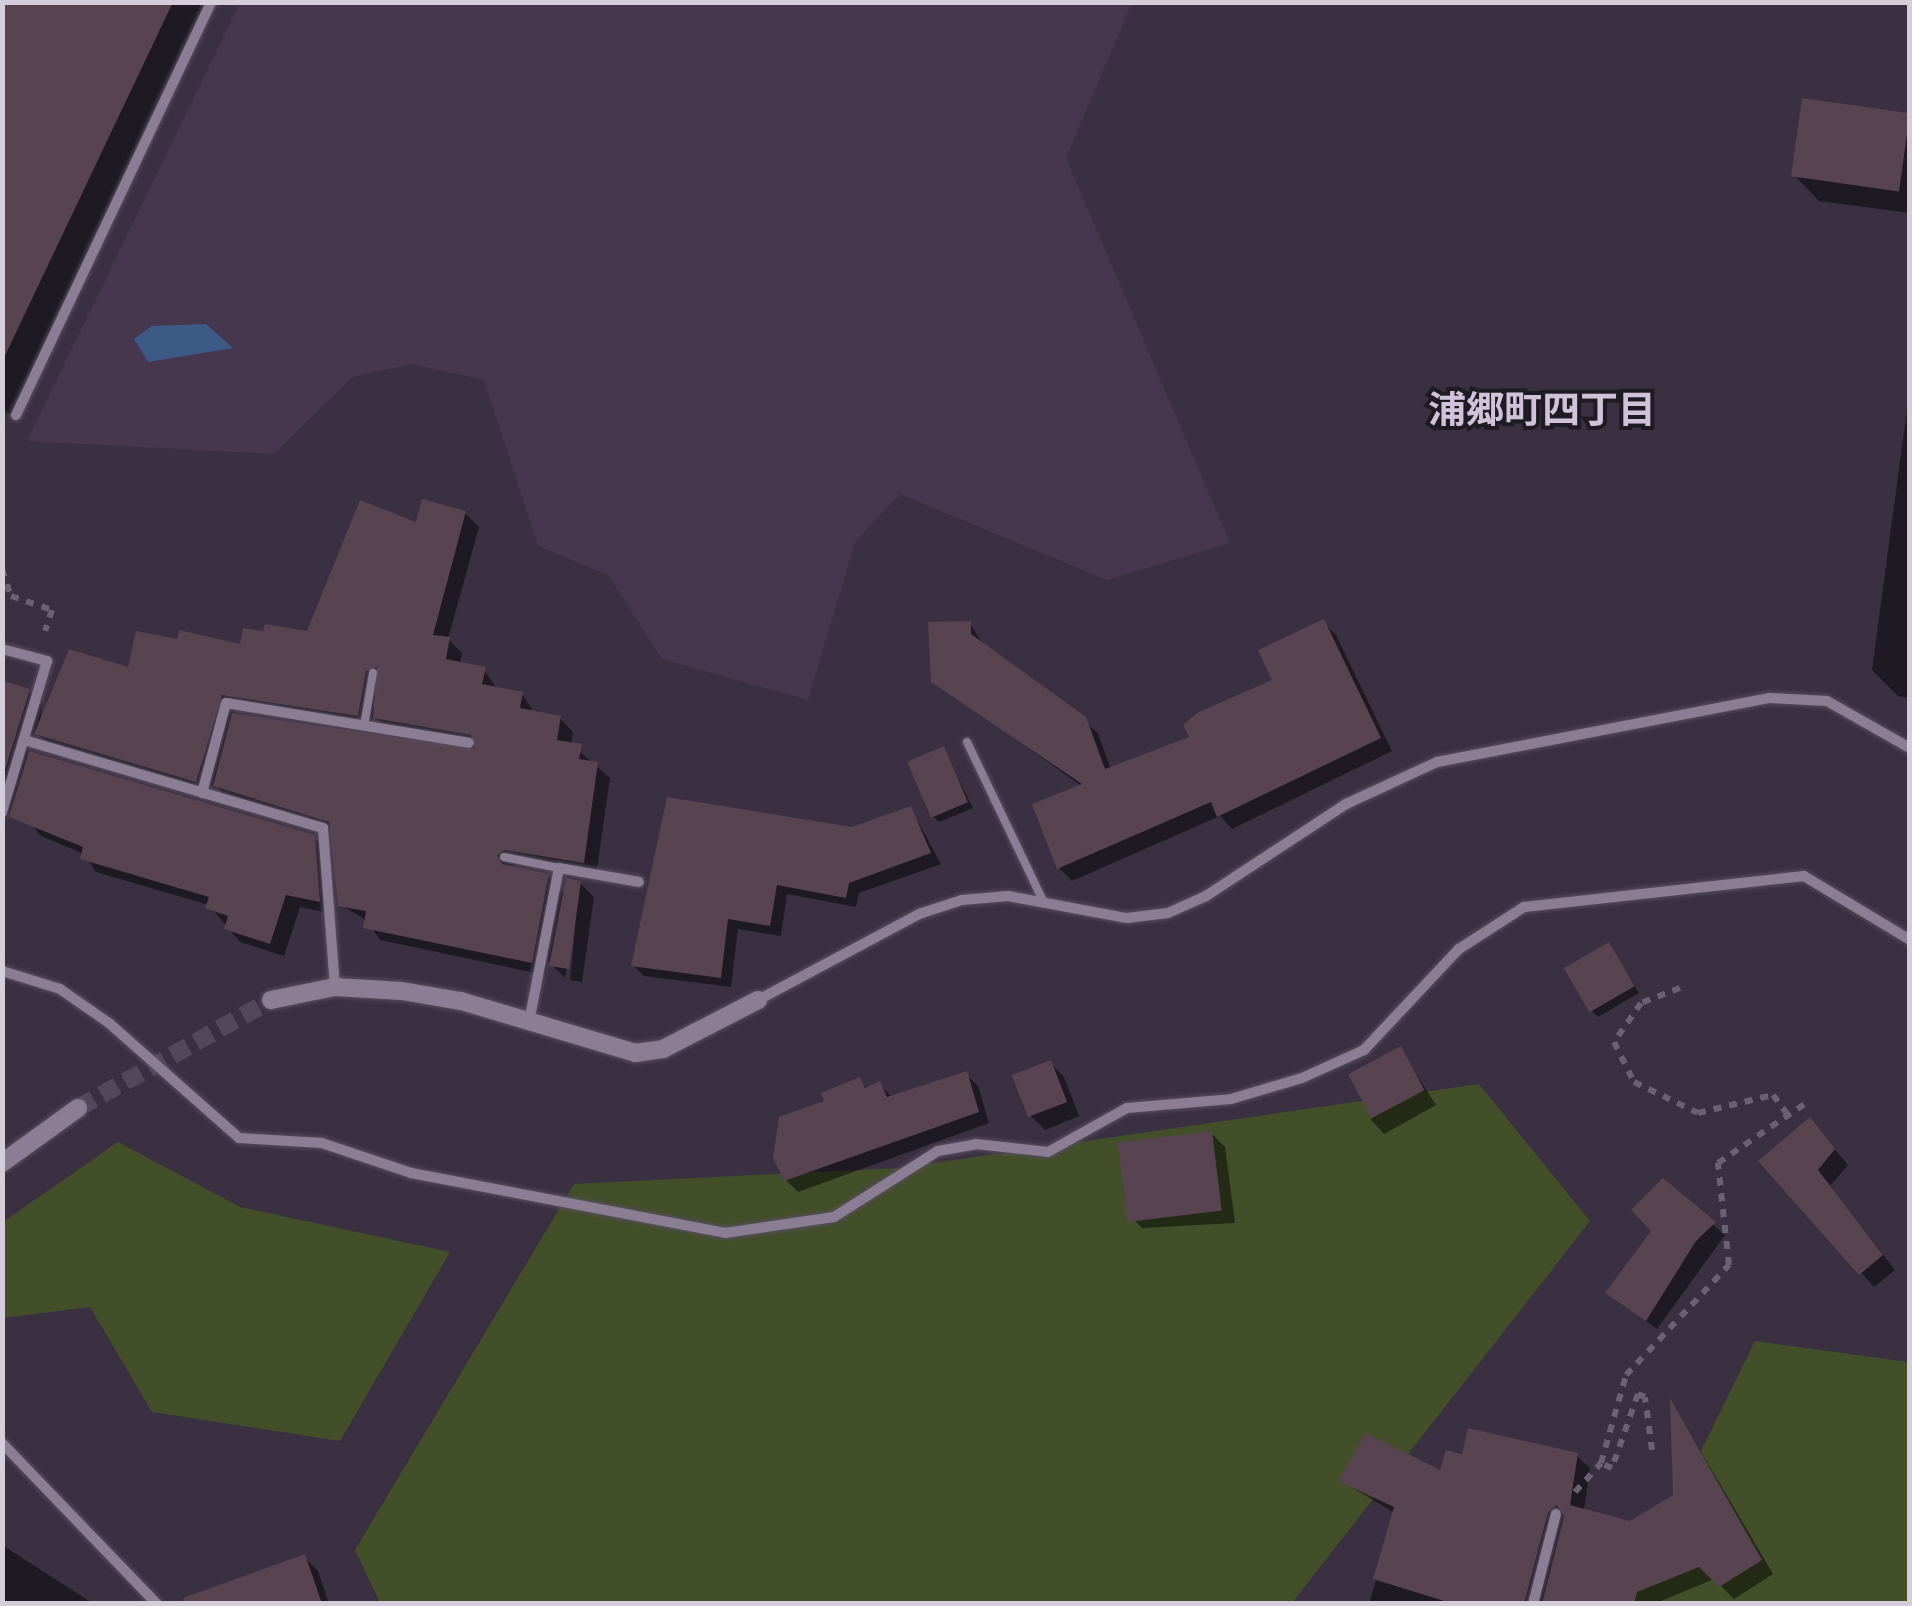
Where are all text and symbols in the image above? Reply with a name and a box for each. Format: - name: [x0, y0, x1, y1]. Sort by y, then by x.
- district label: 浦郷町四丁目: [1428, 387, 1656, 433]

